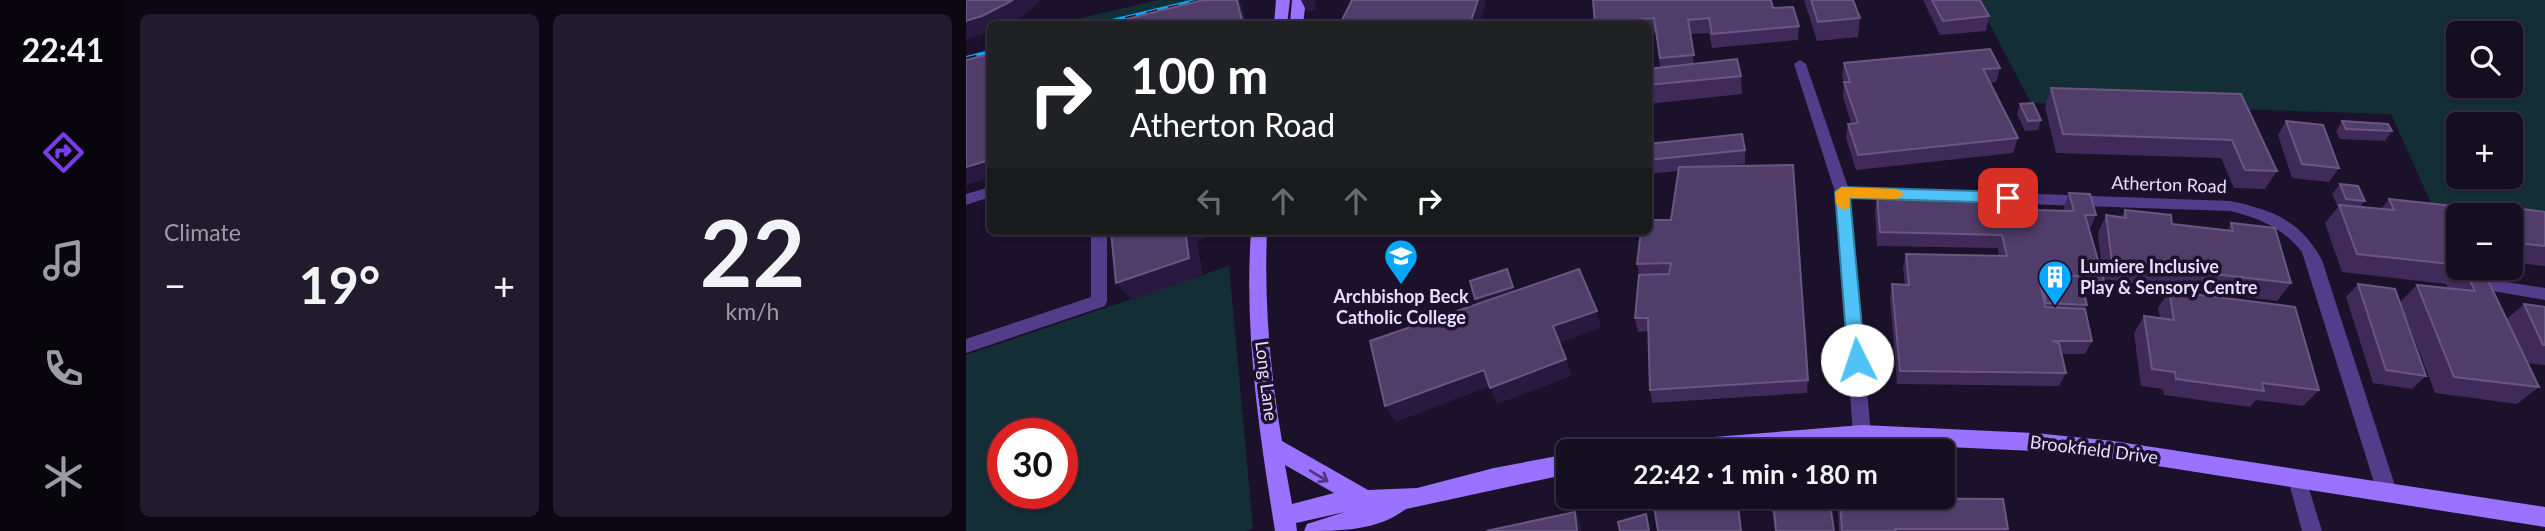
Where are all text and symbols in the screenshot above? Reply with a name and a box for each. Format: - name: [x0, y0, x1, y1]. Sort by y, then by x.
- map controls: [2446, 21, 2523, 280]
- button: search: [2446, 21, 2523, 98]
- text: 22:41: [22, 30, 104, 69]
- text: 100 m: [1130, 46, 1268, 104]
- icon: right: [1015, 49, 1106, 140]
- text: Atherton Road: [1130, 105, 1335, 144]
- button: +: [2446, 112, 2523, 189]
- icon: directions: [39, 128, 88, 177]
- pin: [1978, 168, 2038, 228]
- street label: Atherton Road: [2111, 171, 2227, 197]
- icon: arrive: [1989, 179, 2027, 217]
- icon: left: [1191, 182, 1229, 220]
- icon: ahead: [1264, 182, 1302, 220]
- icon: ahead: [1337, 182, 1375, 220]
- icon: right: [1410, 182, 1448, 220]
- text: 22: [700, 197, 805, 306]
- button: −: [2446, 203, 2523, 280]
- text: Climate: [164, 218, 241, 246]
- icon: music: [39, 236, 88, 285]
- school or university icon: Archbishop Beck Catholic College: [1382, 237, 1420, 286]
- text: 19°: [299, 253, 380, 315]
- place label: Lumiere Inclusive Play & Sensory Centre: [2080, 255, 2258, 298]
- building icon: Lumiere Inclusive Play & Sensory Centre: [2036, 258, 2074, 307]
- text: −: [164, 262, 186, 308]
- text: +: [493, 262, 515, 308]
- place label: Archbishop Beck Catholic College: [1332, 285, 1469, 328]
- text: km/h: [726, 297, 779, 325]
- position arrow: [1820, 323, 1894, 397]
- street label: Long Lane: [1251, 340, 1283, 422]
- icon: phone: [39, 344, 88, 393]
- speed limit sign: 30: [987, 418, 1078, 509]
- street label: Brookfield Drive: [2029, 430, 2159, 468]
- icon: climate: [39, 452, 88, 501]
- text: 22:42 · 1 min · 180 m: [1633, 458, 1878, 490]
- one-way arrow: [1308, 469, 1328, 483]

